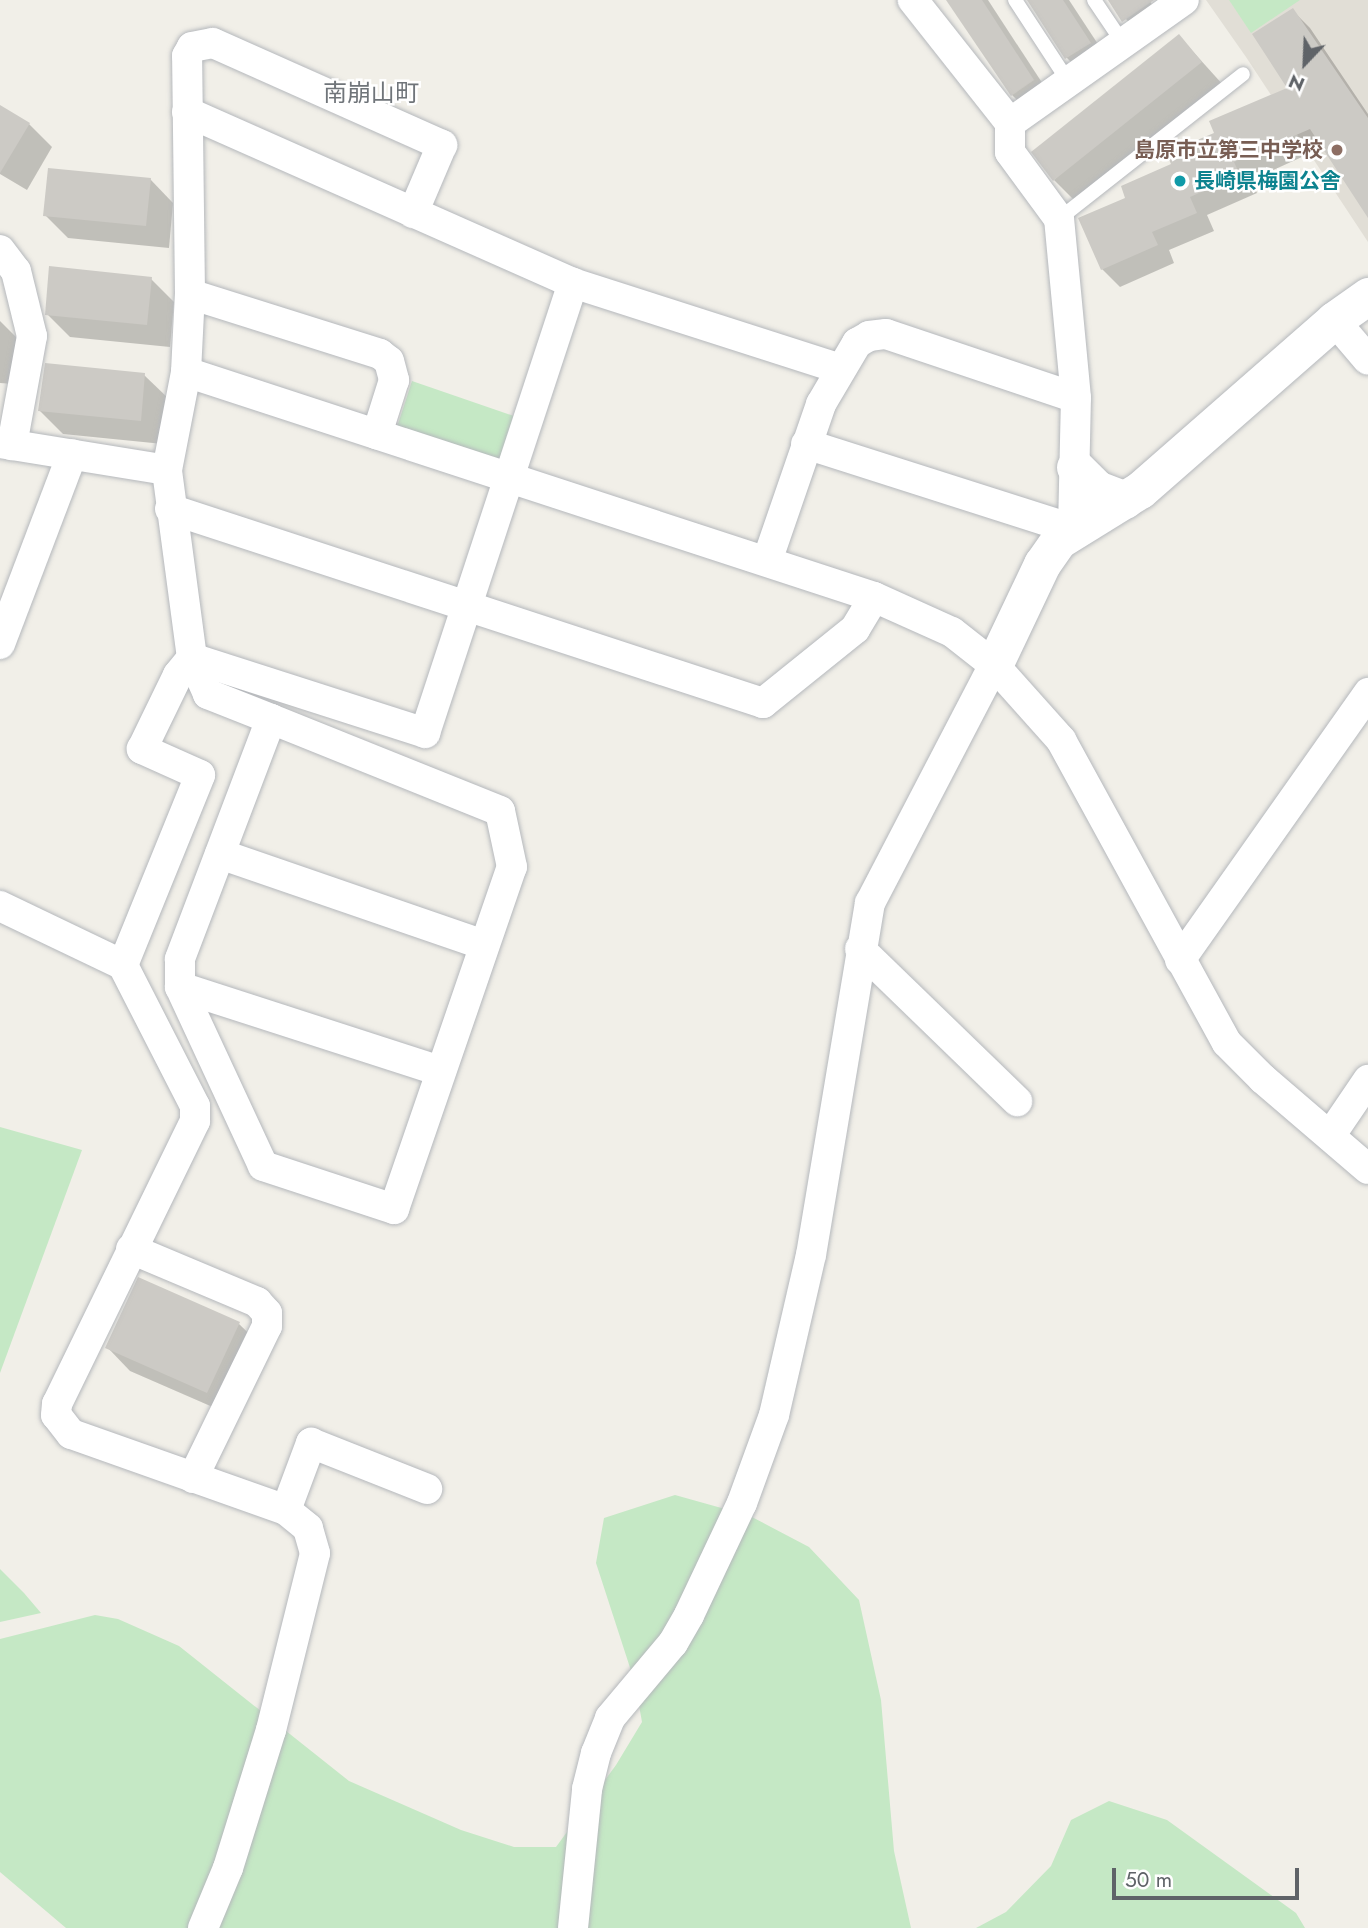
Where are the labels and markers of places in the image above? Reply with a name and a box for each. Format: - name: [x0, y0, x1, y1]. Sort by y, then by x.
- place label: 島原市立第三中学校: [1134, 137, 1323, 163]
- marker: 島原市立第三中学校: [1329, 142, 1345, 158]
- place label: 長崎県梅園公舎: [1194, 168, 1341, 194]
- marker: 長崎県梅園公舎: [1172, 173, 1188, 189]

